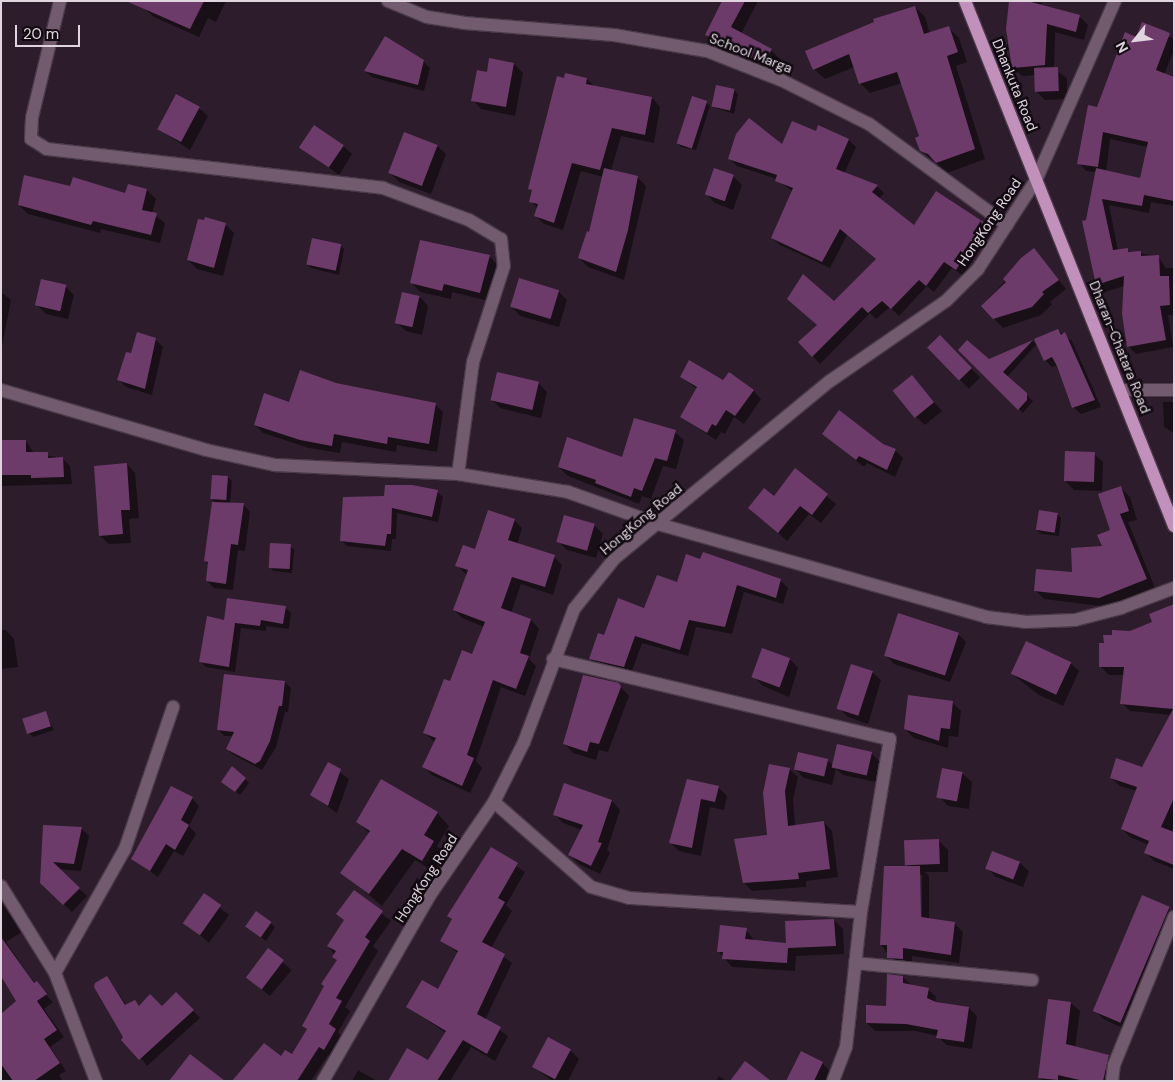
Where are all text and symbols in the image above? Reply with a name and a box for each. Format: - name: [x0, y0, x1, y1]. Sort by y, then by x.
- scale bar: [18, 15, 82, 47]
- north arrow: [1110, 15, 1160, 65]
- text: 20 m: [23, 24, 59, 44]
- street label: School Marga: [707, 29, 795, 77]
- street label: Dhankuta Road: [989, 36, 1041, 134]
- text: N: [1112, 38, 1132, 56]
- street label: HongKong Road: [954, 175, 1024, 269]
- street label: Dharan-Chatara Road: [1086, 278, 1154, 416]
- street label: HongKong Road: [597, 480, 685, 558]
- street label: HongKong Road: [391, 831, 461, 925]

